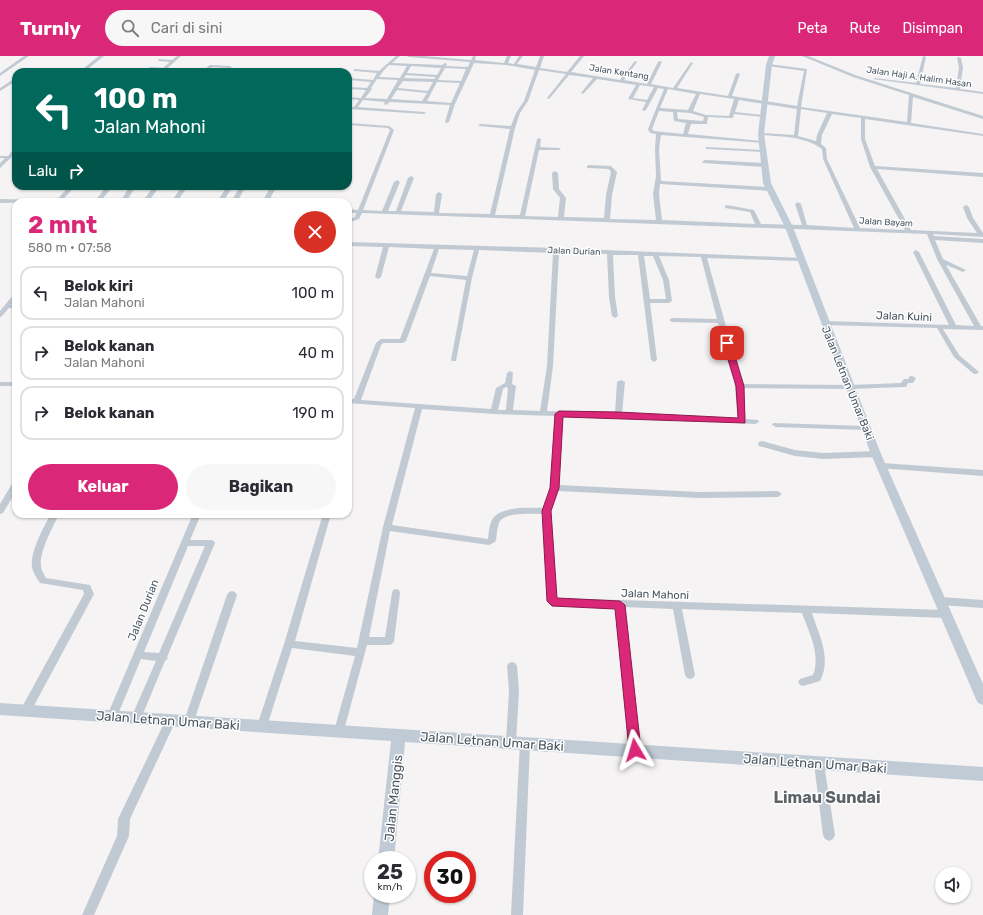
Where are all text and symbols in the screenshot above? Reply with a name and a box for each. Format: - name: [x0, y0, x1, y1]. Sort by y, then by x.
- search box: [105, 10, 385, 46]
- text: Turnly: [20, 17, 81, 40]
- icon: search: [119, 17, 141, 39]
- text: Cari di sini: [151, 19, 222, 37]
- text: Peta: [798, 20, 828, 37]
- text: Rute: [850, 20, 880, 37]
- text: Disimpan: [902, 20, 963, 37]
- street label: Jalan Kentang: [588, 62, 650, 82]
- street label: Jalan Haji A. Halim Hasan: [866, 65, 972, 89]
- text: 100 m: [94, 82, 178, 115]
- icon: left: [28, 84, 80, 136]
- text: Jalan Mahoni: [94, 116, 206, 138]
- icon: right: [65, 160, 87, 182]
- text: Lalu: [28, 162, 57, 180]
- text: 2 mnt: [28, 211, 97, 239]
- button: close: [294, 211, 336, 253]
- street label: Jalan Bayam: [859, 216, 913, 228]
- text: 580 m · 07:58: [28, 240, 112, 255]
- street label: Jalan Durian: [547, 245, 601, 257]
- text: Belok kiri: [64, 277, 133, 295]
- icon: left: [30, 282, 52, 304]
- text: 100 m: [292, 284, 334, 302]
- text: Jalan Mahoni: [64, 295, 145, 310]
- street label: Jalan Kuini: [876, 309, 932, 324]
- street label: Jalan Letnan Umar Baki: [819, 324, 876, 442]
- pin: [710, 326, 744, 360]
- icon: arrive: [716, 332, 738, 354]
- text: Belok kanan: [64, 337, 154, 355]
- icon: right: [30, 342, 52, 364]
- text: 40 m: [298, 344, 334, 362]
- text: Jalan Mahoni: [64, 355, 145, 370]
- icon: right: [30, 402, 52, 424]
- text: Belok kanan: [64, 404, 154, 422]
- text: 190 m: [292, 404, 334, 422]
- button: Keluar: [28, 464, 178, 510]
- button: Bagikan: [186, 464, 336, 510]
- street label: Jalan Durian: [125, 578, 162, 643]
- street label: Jalan Mahoni: [621, 587, 689, 602]
- street label: Jalan Letnan Umar Baki: [96, 708, 240, 733]
- street label: Jalan Letnan Umar Baki: [420, 729, 564, 754]
- position arrow: [614, 729, 656, 771]
- street label: Jalan Letnan Umar Baki: [743, 751, 887, 776]
- street label: Jalan Manggis: [381, 753, 407, 842]
- district label: Limau Sundai: [773, 788, 881, 807]
- speed limit sign: 30: [424, 851, 476, 903]
- text: 25: [377, 860, 403, 884]
- map controls: [935, 867, 971, 903]
- button: sound: [935, 867, 971, 903]
- text: km/h: [378, 881, 402, 893]

